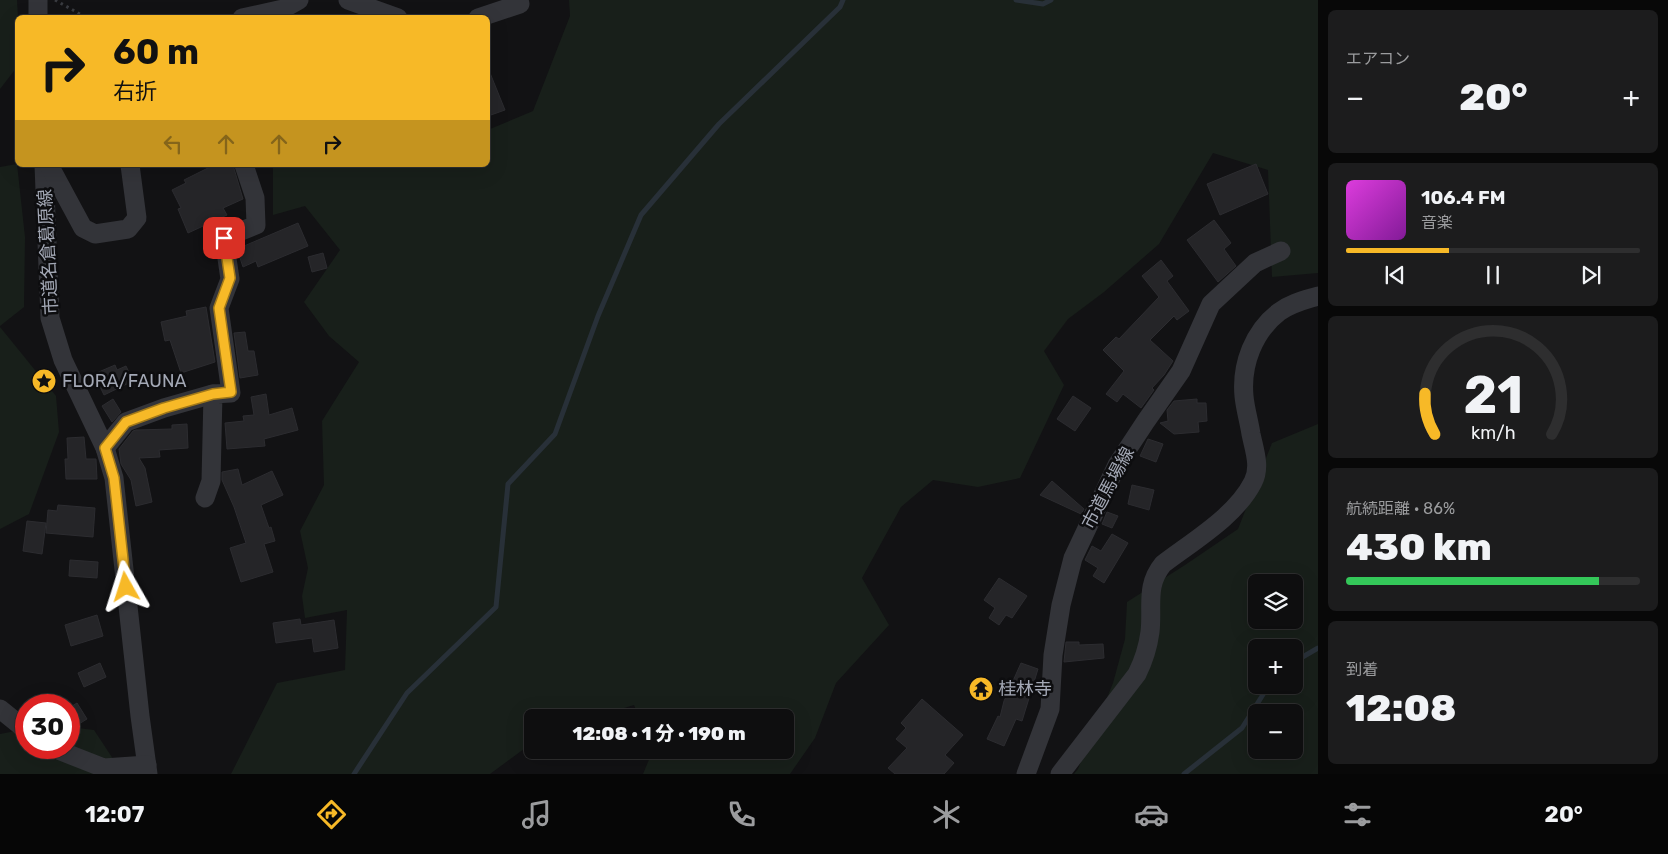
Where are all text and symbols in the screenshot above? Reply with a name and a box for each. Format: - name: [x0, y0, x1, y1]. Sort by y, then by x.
- text: 60 m: [113, 31, 199, 73]
- icon: right: [30, 35, 95, 100]
- text: エアコン: [1346, 49, 1410, 68]
- text: 20°: [1459, 74, 1528, 120]
- text: 右折: [113, 78, 157, 105]
- text: −: [1346, 81, 1364, 114]
- text: +: [1623, 81, 1640, 114]
- icon: left: [159, 130, 187, 158]
- icon: ahead: [212, 130, 240, 158]
- icon: ahead: [265, 130, 293, 158]
- icon: right: [318, 130, 346, 158]
- text: 106.4 FM: [1421, 186, 1506, 209]
- street label: 市道名倉葛原線: [34, 189, 62, 315]
- text: 音楽: [1421, 213, 1453, 232]
- pin: [203, 217, 245, 259]
- icon: arrive: [210, 224, 238, 252]
- icon: previous: [1381, 261, 1409, 289]
- icon: pause: [1479, 261, 1507, 289]
- icon: next: [1577, 261, 1605, 289]
- text: 21: [1463, 364, 1523, 426]
- place icon: FLORA/FAUNA: [31, 368, 57, 394]
- place label: FLORA/FAUNA: [62, 370, 187, 392]
- text: km/h: [1471, 422, 1515, 443]
- street label: 市道馬場線: [1077, 443, 1139, 533]
- text: 航続距離 · 86%: [1346, 499, 1455, 518]
- text: 430 km: [1346, 524, 1492, 570]
- position arrow: [99, 560, 151, 612]
- map controls: [1248, 574, 1303, 759]
- button: layers: [1248, 574, 1303, 629]
- button: +: [1248, 639, 1303, 694]
- text: 到着: [1346, 660, 1378, 679]
- temple icon: 桂林寺: [968, 676, 994, 702]
- place label: 桂林寺: [998, 678, 1052, 700]
- text: 12:08: [1346, 685, 1456, 731]
- speed limit sign: 30: [15, 694, 80, 759]
- button: −: [1248, 704, 1303, 759]
- text: 12:08 · 1 分 · 190 m: [572, 722, 746, 745]
- icon: directions: [314, 797, 349, 832]
- icon: music: [519, 797, 554, 832]
- icon: phone: [724, 797, 759, 832]
- icon: climate: [929, 797, 964, 832]
- icon: car: [1134, 797, 1169, 832]
- icon: filters: [1340, 797, 1375, 832]
- text: 12:07: [85, 801, 144, 828]
- text: 20°: [1545, 801, 1583, 828]

